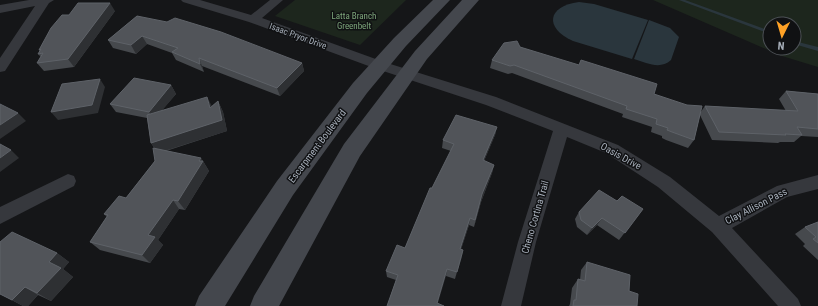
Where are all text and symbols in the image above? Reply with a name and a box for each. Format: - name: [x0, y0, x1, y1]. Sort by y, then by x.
- park label: Latta Branch Greenbelt: [332, 11, 376, 31]
- north arrow: [762, 16, 802, 56]
- street label: Isaac Pryor Drive: [268, 21, 328, 51]
- text: N: [777, 39, 785, 52]
- street label: Escarpment Boulevard: [286, 107, 348, 185]
- street label: Oasis Drive: [599, 140, 643, 172]
- street label: Cheno Cortina Trail: [519, 179, 551, 255]
- street label: Clay Allison Pass: [723, 185, 789, 226]

